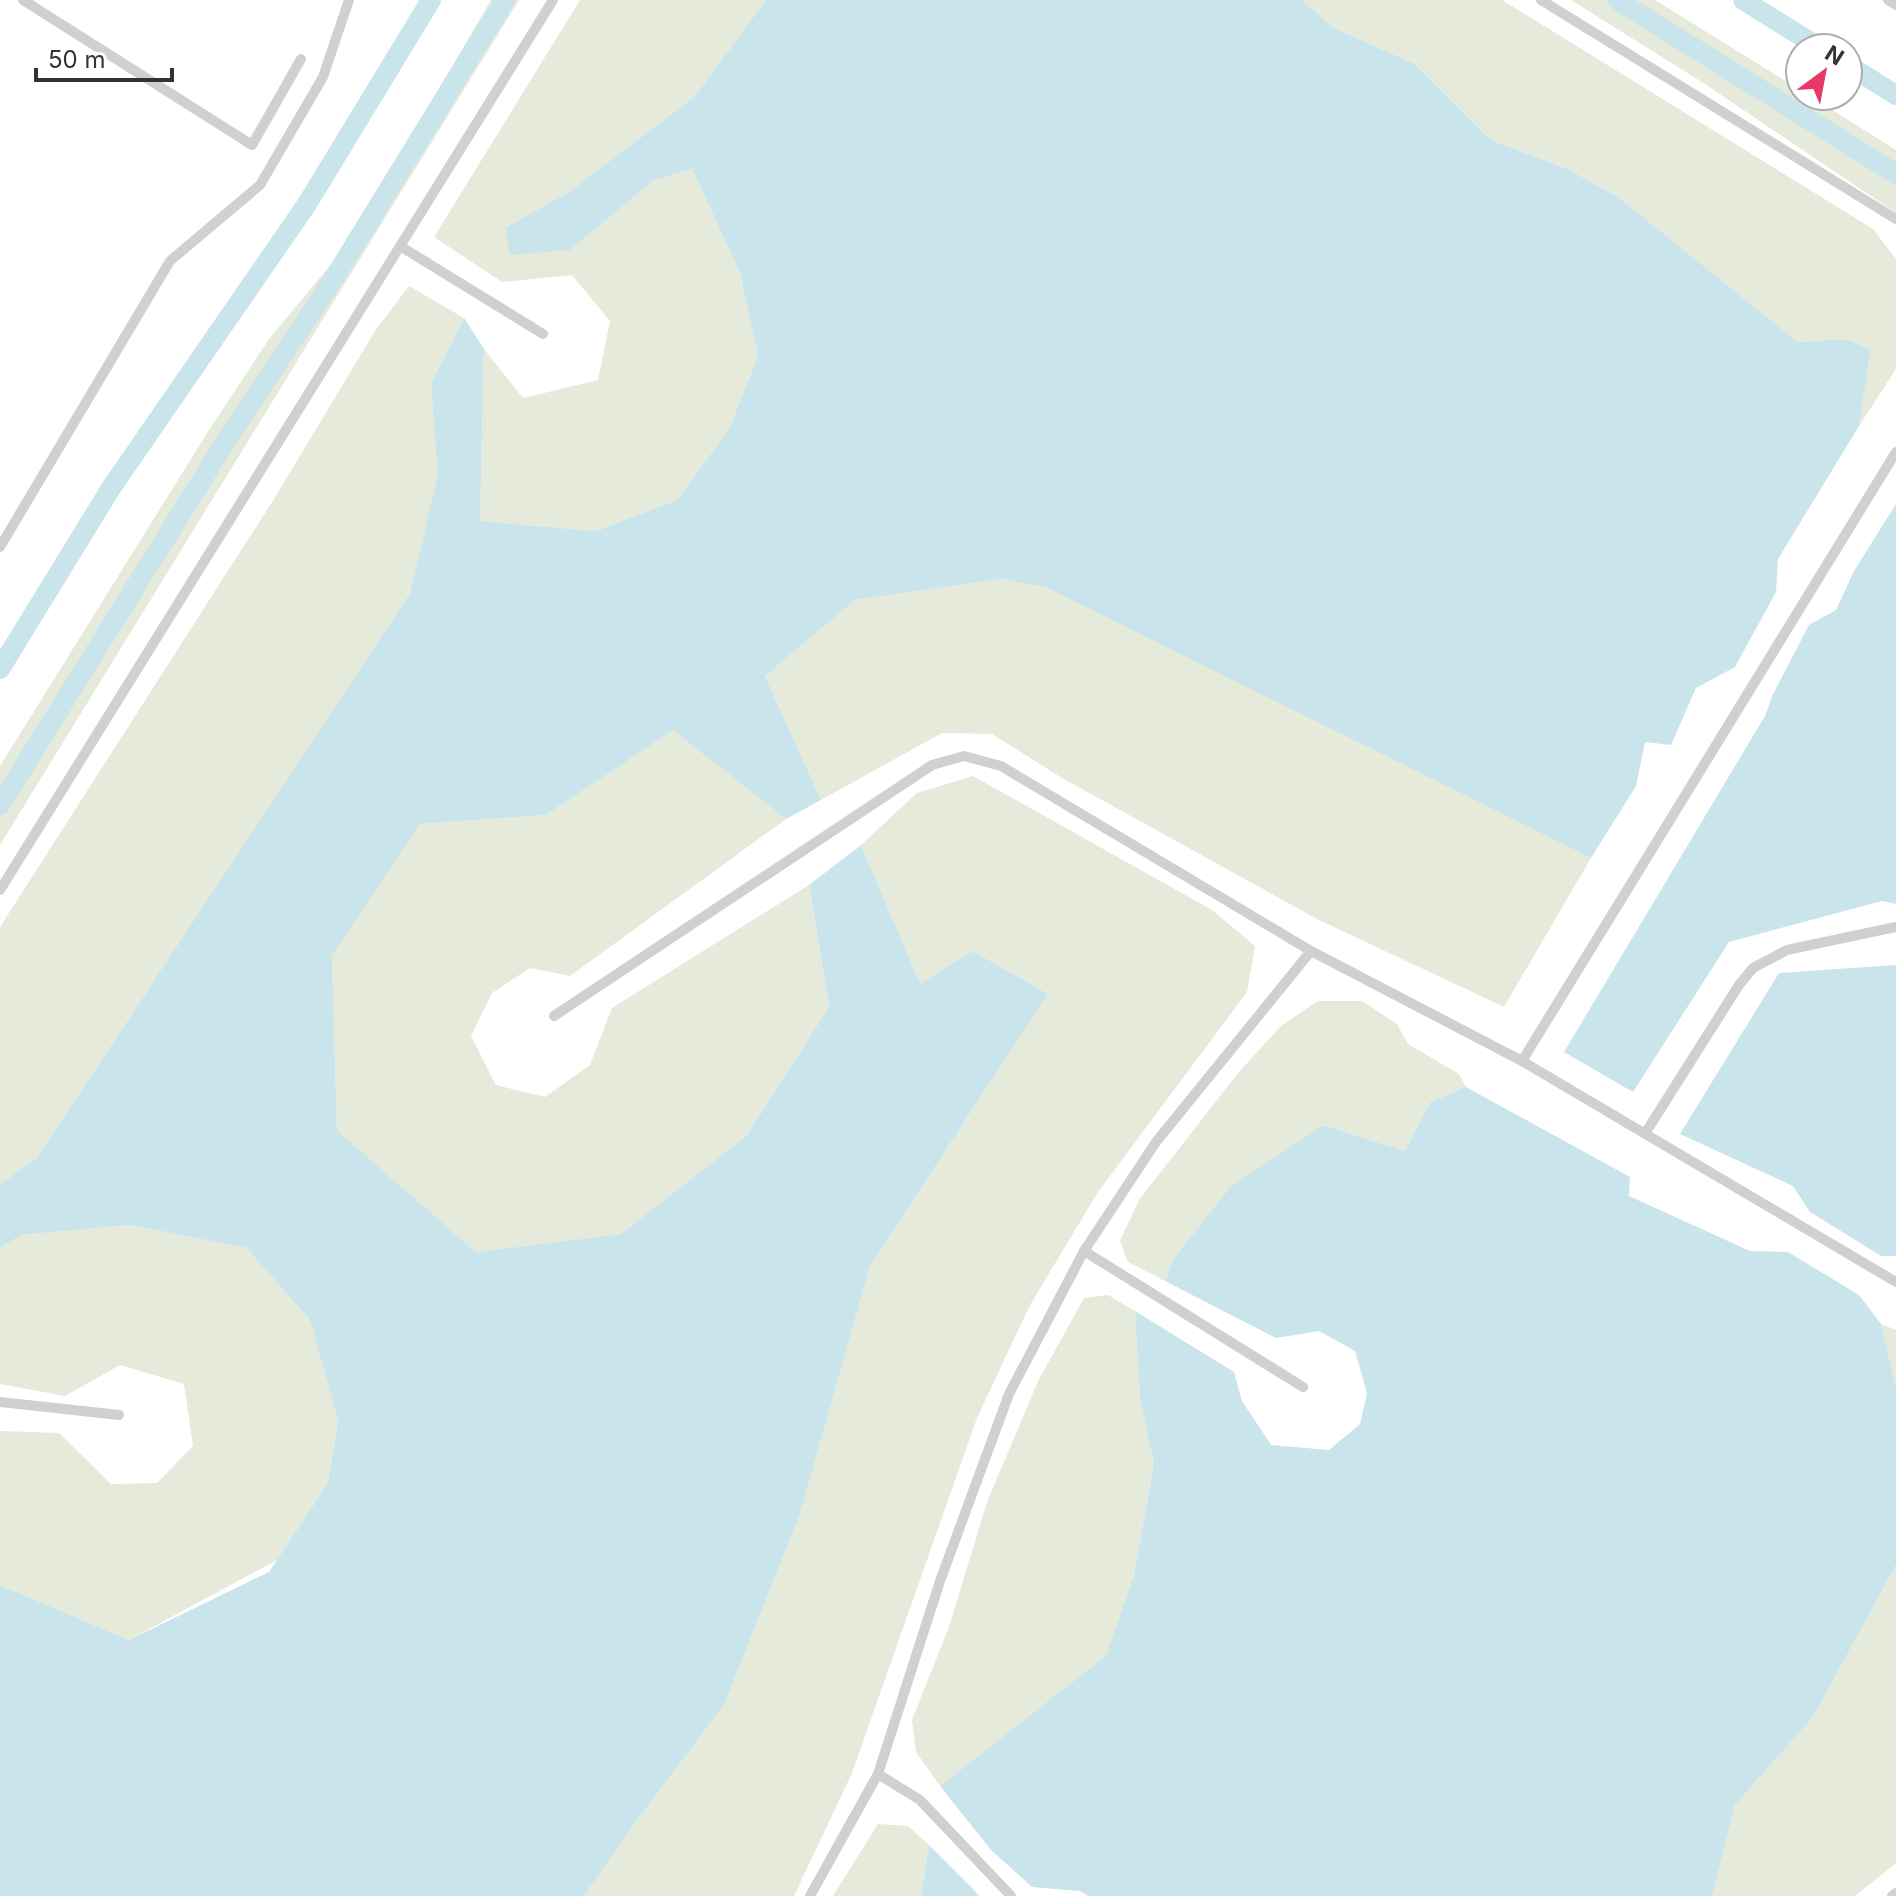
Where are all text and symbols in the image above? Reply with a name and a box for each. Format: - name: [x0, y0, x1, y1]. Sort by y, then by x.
- scale bar: [36, 32, 172, 82]
- north arrow: [1784, 32, 1864, 112]
- text: N: [1821, 40, 1849, 71]
- text: 50 m: [48, 45, 106, 74]

